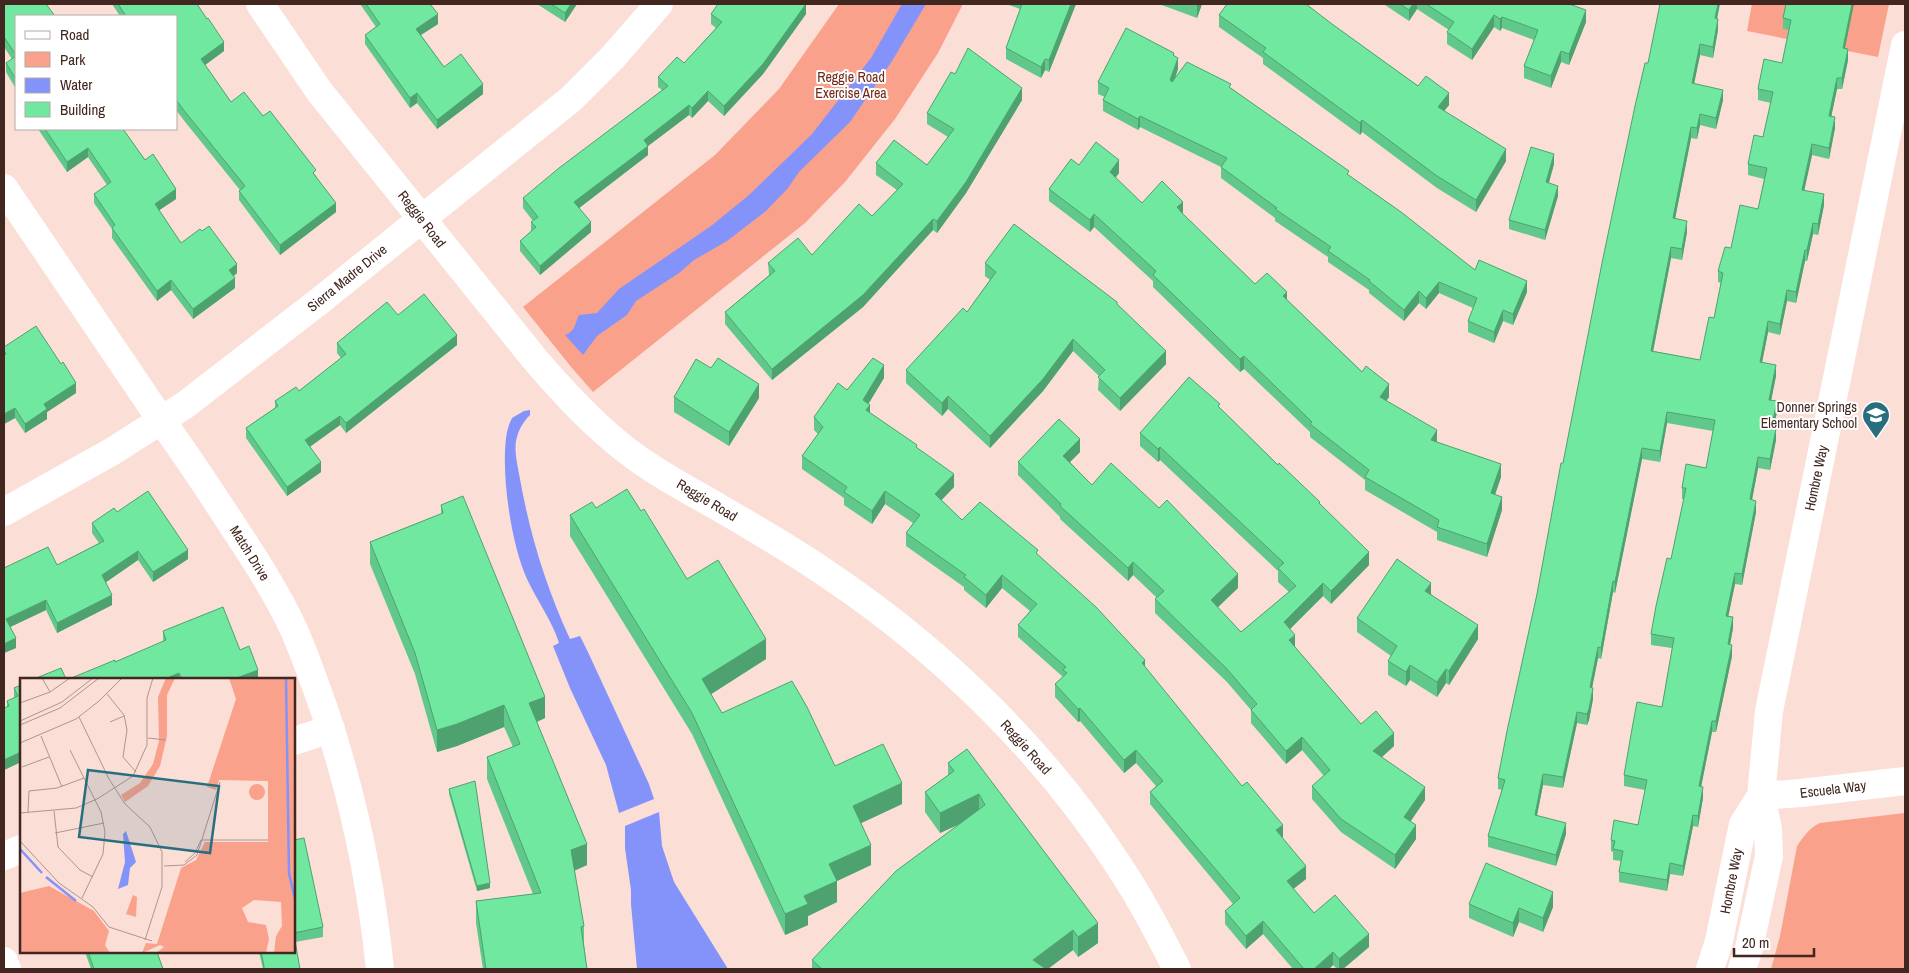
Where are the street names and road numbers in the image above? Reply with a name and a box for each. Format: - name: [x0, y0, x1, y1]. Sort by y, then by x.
- street label: Reggie Road: [394, 187, 450, 251]
- street label: Sierra Madre Drive: [303, 240, 391, 316]
- street label: Hombre Way: [1800, 443, 1832, 512]
- street label: Reggie Road: [673, 475, 741, 525]
- street label: Match Drive: [226, 522, 274, 584]
- street label: Reggie Road: [997, 716, 1055, 778]
- street label: Escuela Way: [1799, 776, 1867, 802]
- street label: Hombre Way: [1716, 846, 1746, 915]

